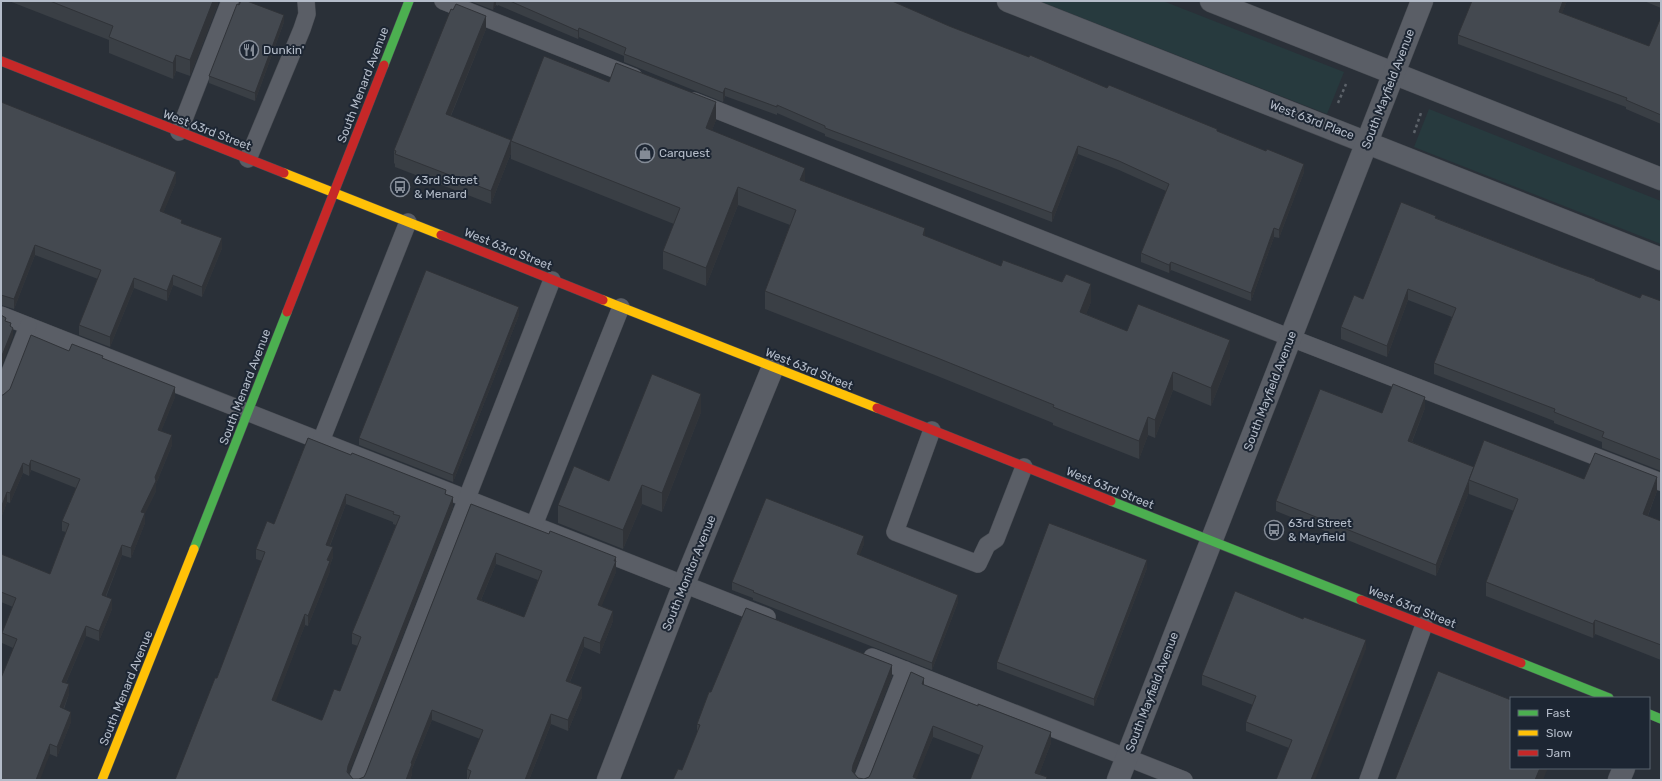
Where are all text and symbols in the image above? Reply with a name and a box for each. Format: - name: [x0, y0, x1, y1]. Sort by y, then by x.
- street label: South Menard Avenue: [334, 25, 392, 145]
- street label: South Mayfield Avenue: [1359, 27, 1417, 151]
- restaurant icon: Dunkin': [238, 39, 260, 61]
- place label: Dunkin': [263, 43, 304, 57]
- street label: West 63rd Place: [1268, 97, 1356, 143]
- street label: West 63rd Street: [161, 107, 253, 153]
- shop icon: Carquest: [634, 142, 656, 164]
- place label: Carquest: [659, 146, 710, 160]
- place label: 63rd Street & Menard: [414, 173, 478, 201]
- bus stop icon: 63rd Street & Menard: [389, 176, 411, 198]
- street label: West 63rd Street: [462, 225, 554, 273]
- street label: South Menard Avenue: [216, 327, 274, 447]
- street label: South Mayfield Avenue: [1241, 329, 1299, 453]
- street label: West 63rd Street: [763, 345, 855, 393]
- street label: West 63rd Street: [1064, 464, 1156, 512]
- street label: South Monitor Avenue: [659, 513, 719, 633]
- place label: 63rd Street & Mayfield: [1288, 516, 1352, 544]
- bus stop icon: 63rd Street & Mayfield: [1263, 519, 1285, 541]
- street label: West 63rd Street: [1366, 583, 1458, 631]
- street label: South Menard Avenue: [96, 628, 156, 748]
- street label: South Mayfield Avenue: [1123, 630, 1181, 754]
- legend: [1510, 697, 1650, 769]
- text: Fast: [1546, 706, 1570, 720]
- text: Slow: [1546, 726, 1573, 740]
- text: Jam: [1546, 746, 1571, 760]

